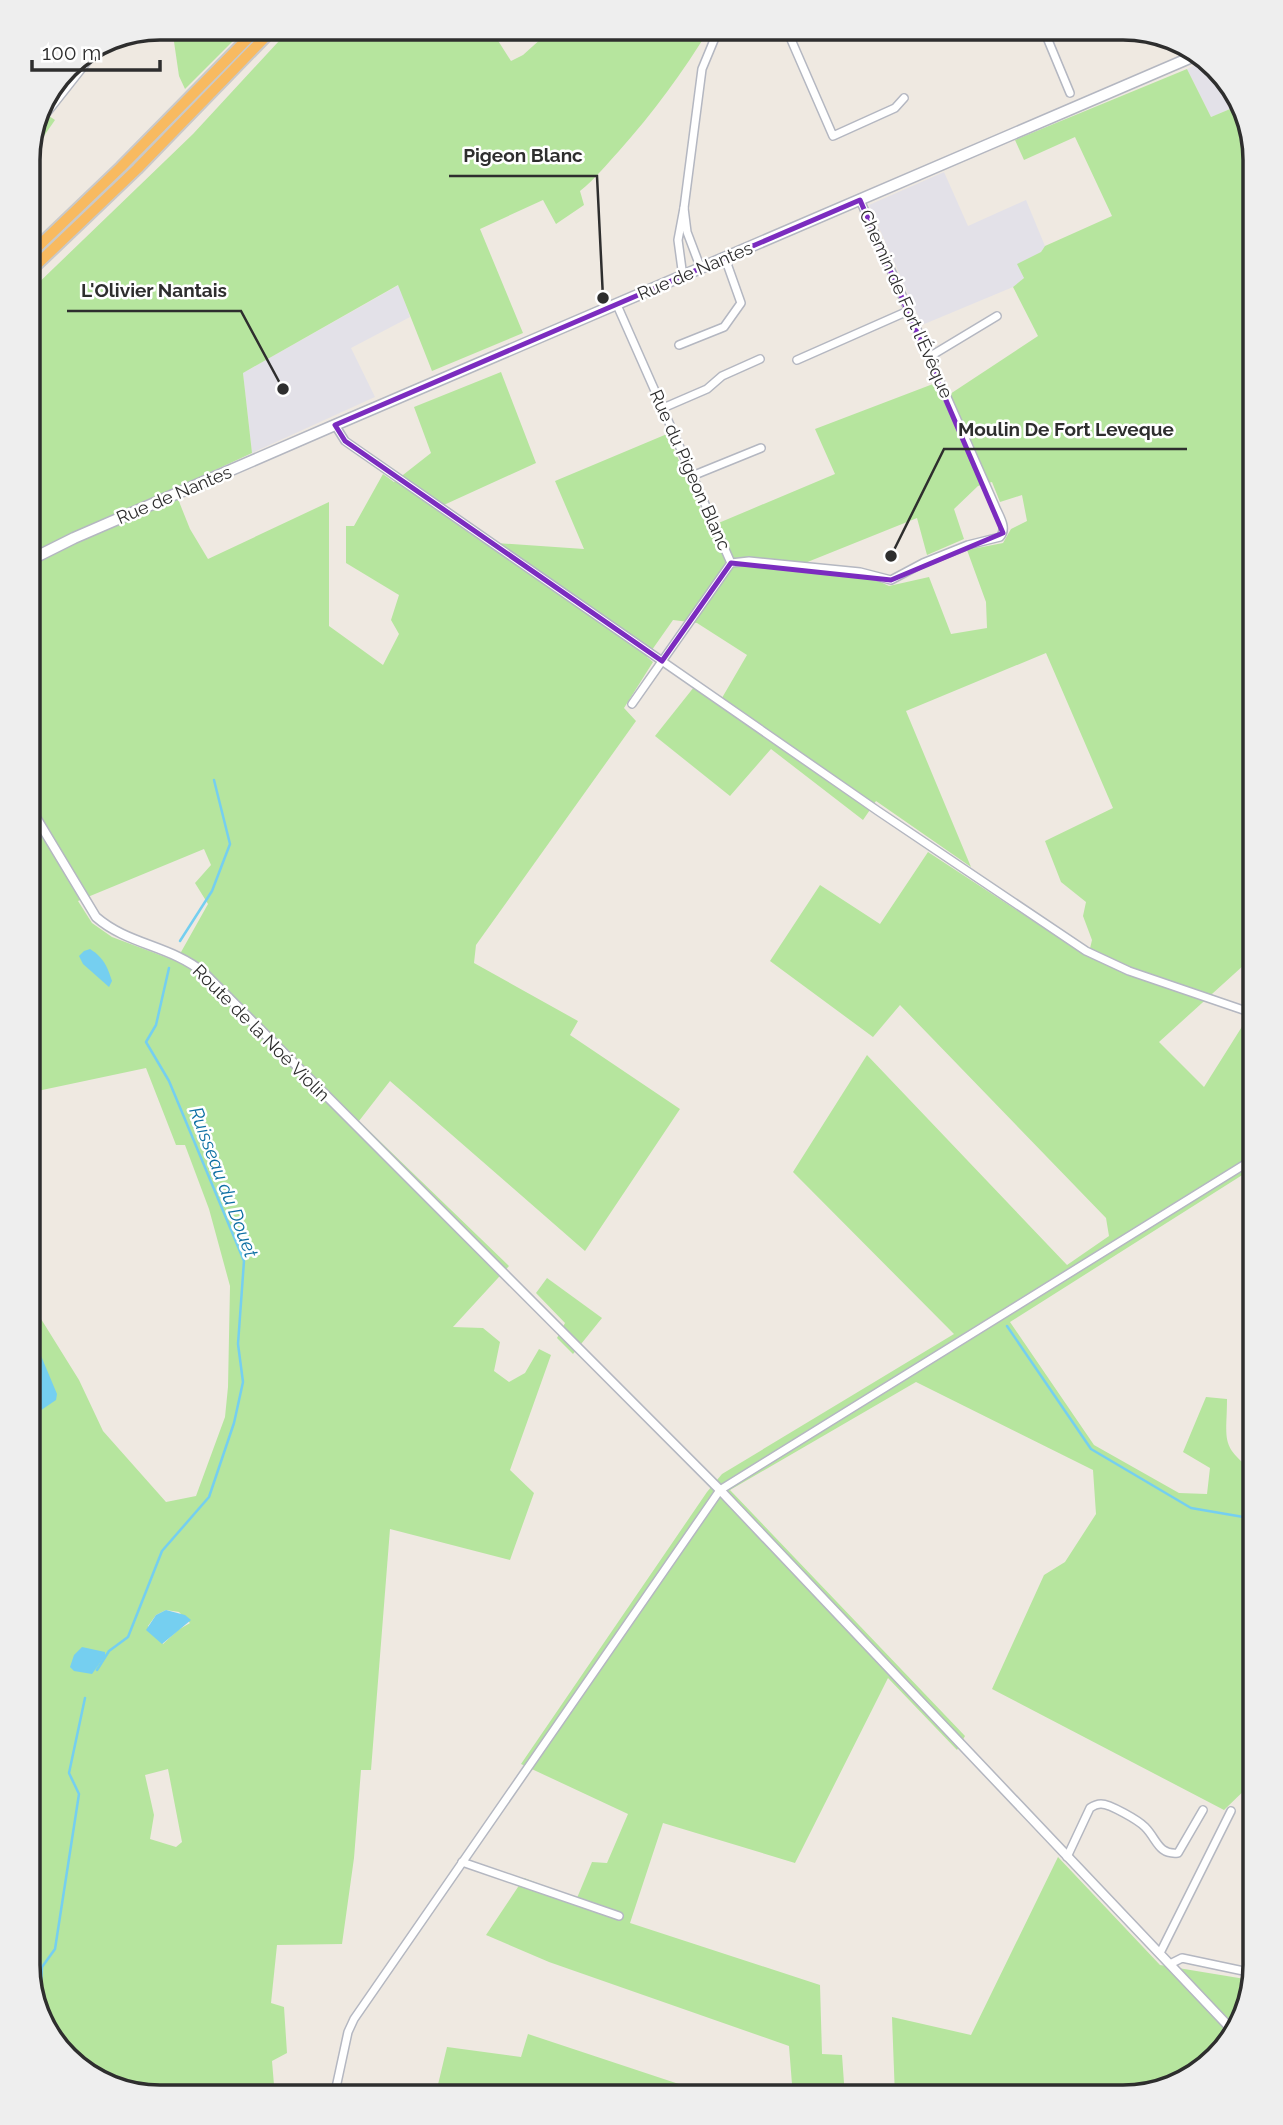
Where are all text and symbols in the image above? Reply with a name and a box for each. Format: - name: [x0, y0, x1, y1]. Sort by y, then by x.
- scale bar: [32, 28, 159, 72]
- text: 100 m: [42, 40, 101, 65]
- callout: Pigeon Blanc: [449, 136, 597, 176]
- text: Pigeon Blanc: [463, 144, 583, 166]
- street label: Chemin de Fort l'Évêque: [855, 206, 959, 402]
- street label: Rue de Nantes: [634, 237, 756, 304]
- callout: L'Olivier Nantais: [67, 271, 241, 311]
- text: L'Olivier Nantais: [81, 279, 227, 301]
- street label: Rue du Pigeon Blanc: [646, 386, 735, 553]
- callout: Moulin De Fort Leveque: [944, 409, 1187, 449]
- text: Moulin De Fort Leveque: [958, 418, 1174, 440]
- street label: Rue de Nantes: [113, 461, 235, 528]
- street label: Route de la Noé Violin: [189, 960, 334, 1105]
- water label: Ruisseau du Douet: [185, 1104, 263, 1261]

